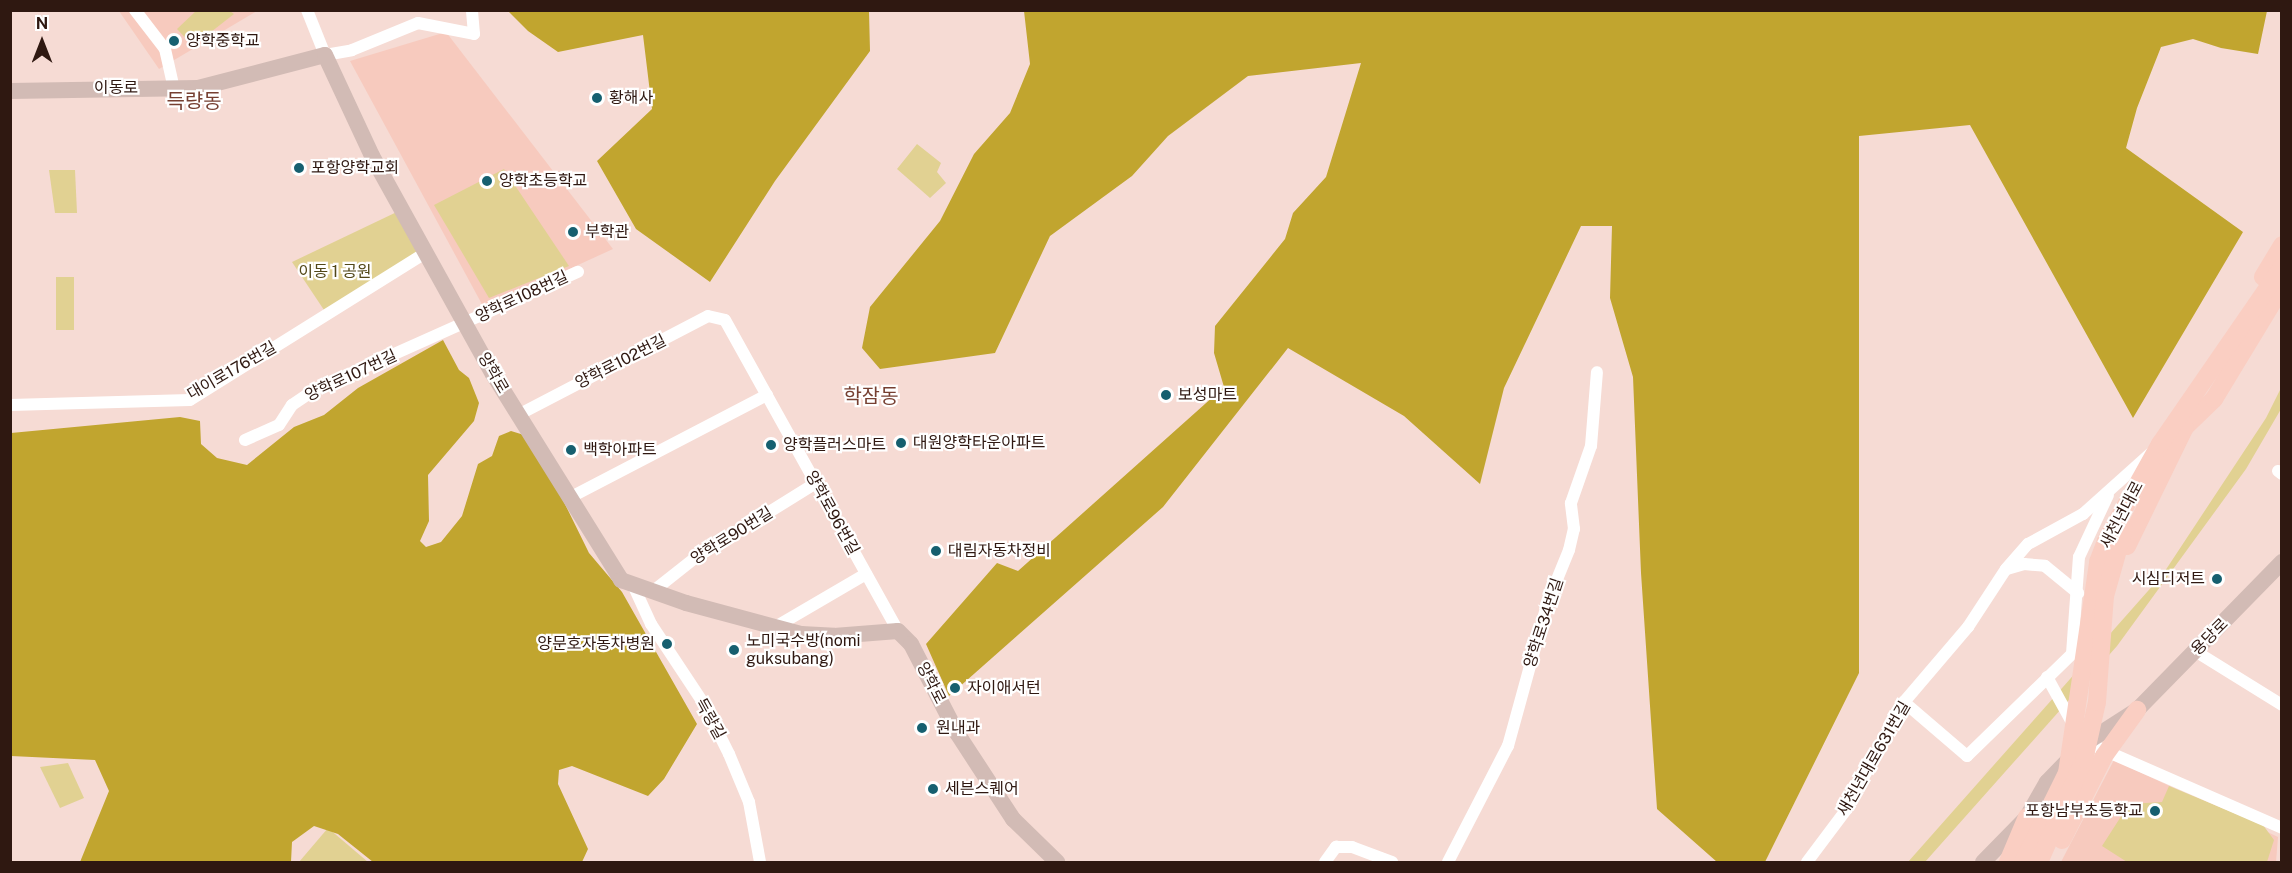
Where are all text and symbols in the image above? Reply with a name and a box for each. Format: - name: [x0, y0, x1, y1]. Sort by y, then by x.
- north arrow: [12, 12, 72, 72]
- text: N: [36, 14, 48, 33]
- place label: 양학중학교: [186, 31, 260, 51]
- marker: 양학중학교: [167, 34, 181, 48]
- street label: 이동로: [94, 78, 138, 98]
- place label: 황해사: [609, 88, 653, 108]
- district label: 득량동: [166, 89, 222, 113]
- marker: 황해사: [590, 91, 604, 105]
- place label: 포항양학교회: [311, 158, 399, 178]
- marker: 포항양학교회: [292, 161, 306, 175]
- place label: 양학초등학교: [499, 171, 587, 191]
- marker: 양학초등학교: [480, 174, 494, 188]
- place label: 부학관: [585, 222, 629, 242]
- marker: 부학관: [566, 225, 580, 239]
- park label: 이동 1 공원: [298, 262, 372, 282]
- street label: 양학로108번길: [473, 267, 571, 327]
- street label: 양학로102번길: [572, 331, 670, 393]
- street label: 대이로176번길: [184, 338, 280, 404]
- street label: 양학로107번길: [302, 346, 400, 406]
- street label: 양학로: [474, 349, 512, 397]
- district label: 학잠동: [843, 384, 899, 408]
- place label: 보성마트: [1178, 385, 1237, 405]
- marker: 보성마트: [1159, 388, 1173, 402]
- place label: 대원양학타운아파트: [913, 433, 1045, 453]
- place label: 양학플러스마트: [783, 435, 886, 455]
- marker: 대원양학타운아파트: [894, 436, 908, 450]
- marker: 양학플러스마트: [764, 438, 778, 452]
- place label: 백학아파트: [583, 440, 657, 460]
- marker: 백학아파트: [564, 443, 578, 457]
- street label: 양학로96번길: [801, 467, 863, 559]
- street label: 새천년대로: [2096, 478, 2148, 552]
- street label: 양학로90번길: [687, 503, 777, 569]
- place label: 대림자동차정비: [948, 541, 1051, 561]
- marker: 대림자동차정비: [929, 544, 943, 558]
- place label: 시심디저트: [2131, 569, 2205, 589]
- marker: 시심디저트: [2210, 572, 2224, 586]
- street label: 양학로34번길: [1520, 575, 1568, 671]
- street label: 용당로: [2188, 615, 2232, 659]
- place label: 노미국수방(nomi guksubang): [746, 631, 861, 669]
- place label: 양문호자동차병원: [537, 634, 655, 654]
- marker: 양문호자동차병원: [660, 637, 674, 651]
- marker: 노미국수방(nomi guksubang): [727, 643, 741, 657]
- street label: 양학로: [912, 659, 950, 707]
- place label: 자이애서턴: [967, 678, 1041, 698]
- marker: 자이애서턴: [948, 681, 962, 695]
- street label: 득량길: [691, 695, 729, 743]
- street label: 새천년대로631번길: [1833, 698, 1915, 820]
- place label: 원내과: [936, 718, 980, 738]
- marker: 원내과: [913, 719, 931, 737]
- place label: 세븐스퀘어: [945, 779, 1019, 799]
- marker: 세븐스퀘어: [926, 782, 940, 796]
- place label: 포항남부초등학교: [2025, 801, 2143, 821]
- marker: 포항남부초등학교: [2148, 804, 2162, 818]

